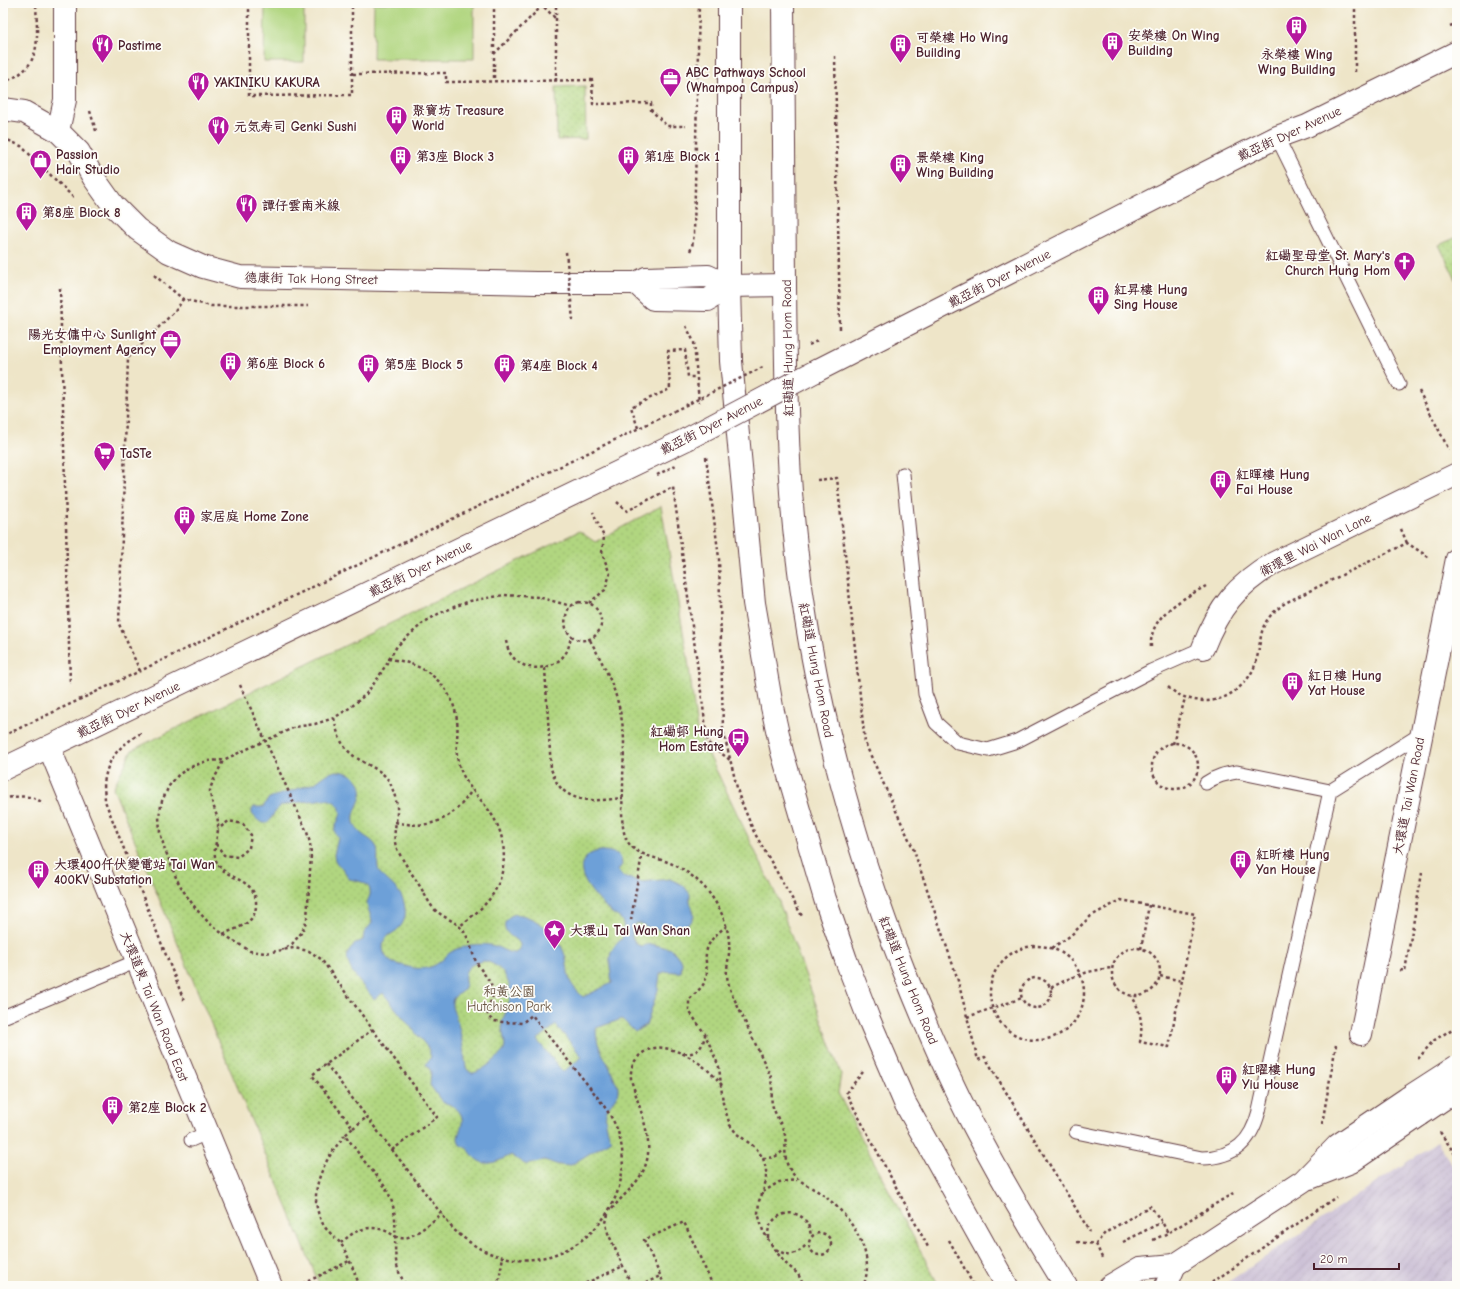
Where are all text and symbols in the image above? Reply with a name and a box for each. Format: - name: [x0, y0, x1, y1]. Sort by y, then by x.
- building icon: 永榮樓 Wing Wing Building: [1284, 13, 1310, 46]
- place label: 安榮樓 On Wing Building: [1128, 28, 1220, 58]
- building icon: 安榮樓 On Wing Building: [1099, 29, 1125, 62]
- place label: 可榮樓 Ho Wing Building: [916, 30, 1009, 60]
- building icon: 可榮樓 Ho Wing Building: [887, 31, 913, 64]
- restaurant icon: Pastime: [90, 32, 116, 65]
- place label: Pastime: [118, 38, 162, 53]
- place label: 永榮樓 Wing Wing Building: [1258, 47, 1336, 77]
- place label: ABC Pathways School (Whampoa Campus): [686, 65, 806, 95]
- office icon: ABC Pathways School (Whampoa Campus): [658, 66, 684, 99]
- restaurant icon: YAKINIKU KAKURA: [185, 69, 211, 102]
- place label: YAKINIKU KAKURA: [214, 75, 321, 90]
- place label: 聚寶坊 Treasure World: [412, 103, 504, 133]
- street label: 戴亞街 Dyer Avenue: [1235, 103, 1344, 164]
- building icon: 聚寶坊 Treasure World: [384, 104, 410, 137]
- restaurant icon: 元気寿司 Genki Sushi: [205, 113, 231, 146]
- place label: 元気寿司 Genki Sushi: [234, 119, 357, 134]
- building icon: 第3座 Block 3: [388, 143, 414, 176]
- building icon: 第1座 Block 1: [615, 143, 641, 176]
- place label: Passion Hair Studio: [56, 147, 120, 177]
- shop icon: Passion Hair Studio: [28, 148, 54, 181]
- place label: 第3座 Block 3: [416, 149, 494, 164]
- place label: 第1座 Block 1: [644, 149, 720, 164]
- place label: 景榮樓 King Wing Building: [916, 150, 994, 180]
- building icon: 景榮樓 King Wing Building: [888, 151, 914, 184]
- restaurant icon: 譚仔雲南米線: [233, 192, 259, 225]
- place label: 譚仔雲南米線: [262, 198, 340, 213]
- building icon: 第8座 Block 8: [13, 199, 39, 232]
- place label: 第8座 Block 8: [42, 205, 121, 220]
- street label: 戴亞街 Dyer Avenue: [946, 246, 1053, 311]
- place label: 紅磡聖母堂 St. Mary's Church Hung Hom: [1266, 248, 1390, 278]
- church icon: 紅磡聖母堂 St. Mary's Church Hung Hom: [1392, 249, 1418, 282]
- street label: 德康街 Tak Hong Street: [244, 270, 379, 287]
- street label: 紅磡道 Hung Hom Road: [779, 279, 796, 417]
- place label: 紅昇樓 Hung Sing House: [1114, 282, 1188, 312]
- building icon: 紅昇樓 Hung Sing House: [1086, 283, 1112, 316]
- place label: 陽光女傭中心 Sunlight Employment Agency: [28, 327, 157, 357]
- office icon: 陽光女傭中心 Sunlight Employment Agency: [158, 328, 184, 361]
- building icon: 第6座 Block 6: [217, 350, 243, 383]
- building icon: 第5座 Block 5: [355, 351, 381, 384]
- building icon: 第4座 Block 4: [492, 352, 518, 385]
- place label: 第6座 Block 6: [246, 356, 325, 371]
- place label: 第5座 Block 5: [384, 357, 463, 372]
- place label: 第4座 Block 4: [520, 358, 598, 373]
- street label: 戴亞街 Dyer Avenue: [658, 393, 765, 458]
- supermarket icon: TaSTe: [91, 440, 117, 473]
- place label: TaSTe: [120, 446, 152, 461]
- place label: 紅暉樓 Hung Fai House: [1236, 467, 1310, 497]
- building icon: 紅暉樓 Hung Fai House: [1207, 468, 1233, 501]
- building icon: 家居庭 Home Zone: [172, 503, 198, 536]
- place label: 家居庭 Home Zone: [200, 509, 309, 524]
- street label: 衛環里 Wai Wan Lane: [1257, 510, 1374, 579]
- street label: 戴亞街 Dyer Avenue: [366, 537, 475, 600]
- street label: 紅磡道 Hung Hom Road: [796, 601, 837, 739]
- place label: 紅日樓 Hung Yat House: [1308, 668, 1382, 698]
- building icon: 紅日樓 Hung Yat House: [1279, 669, 1305, 702]
- street label: 戴亞街 Dyer Avenue: [74, 678, 183, 741]
- place label: 紅磡邨 Hung Hom Estate: [650, 724, 725, 754]
- bus stop icon: 紅磡邨 Hung Hom Estate: [726, 725, 752, 758]
- street label: 大環道 Tai Wan Road: [1390, 736, 1427, 856]
- place label: 紅昕樓 Hung Yan House: [1256, 847, 1330, 877]
- building icon: 紅昕樓 Hung Yan House: [1227, 848, 1253, 881]
- place label: 大環400仟伏變電站 Tai Wan 400KV Substation: [54, 857, 215, 887]
- building icon: 大環400仟伏變電站 Tai Wan 400KV Substation: [25, 858, 51, 891]
- street label: 紅磡道 Hung Hom Road: [876, 914, 941, 1047]
- place icon: 大環山 Tai Wan Shan: [541, 917, 567, 950]
- place label: 大環山 Tai Wan Shan: [570, 923, 690, 938]
- street label: 大環道東 Tai Wan Road East: [117, 929, 192, 1085]
- park label: 和黃公園 Hutchison Park: [467, 984, 552, 1014]
- place label: 紅曜樓 Hung Yiu House: [1242, 1062, 1316, 1092]
- building icon: 紅曜樓 Hung Yiu House: [1213, 1063, 1239, 1096]
- building icon: 第2座 Block 2: [100, 1094, 126, 1127]
- place label: 第2座 Block 2: [128, 1100, 206, 1115]
- scale bar: [1314, 1245, 1399, 1271]
- text: 20 m: [1320, 1252, 1348, 1266]

